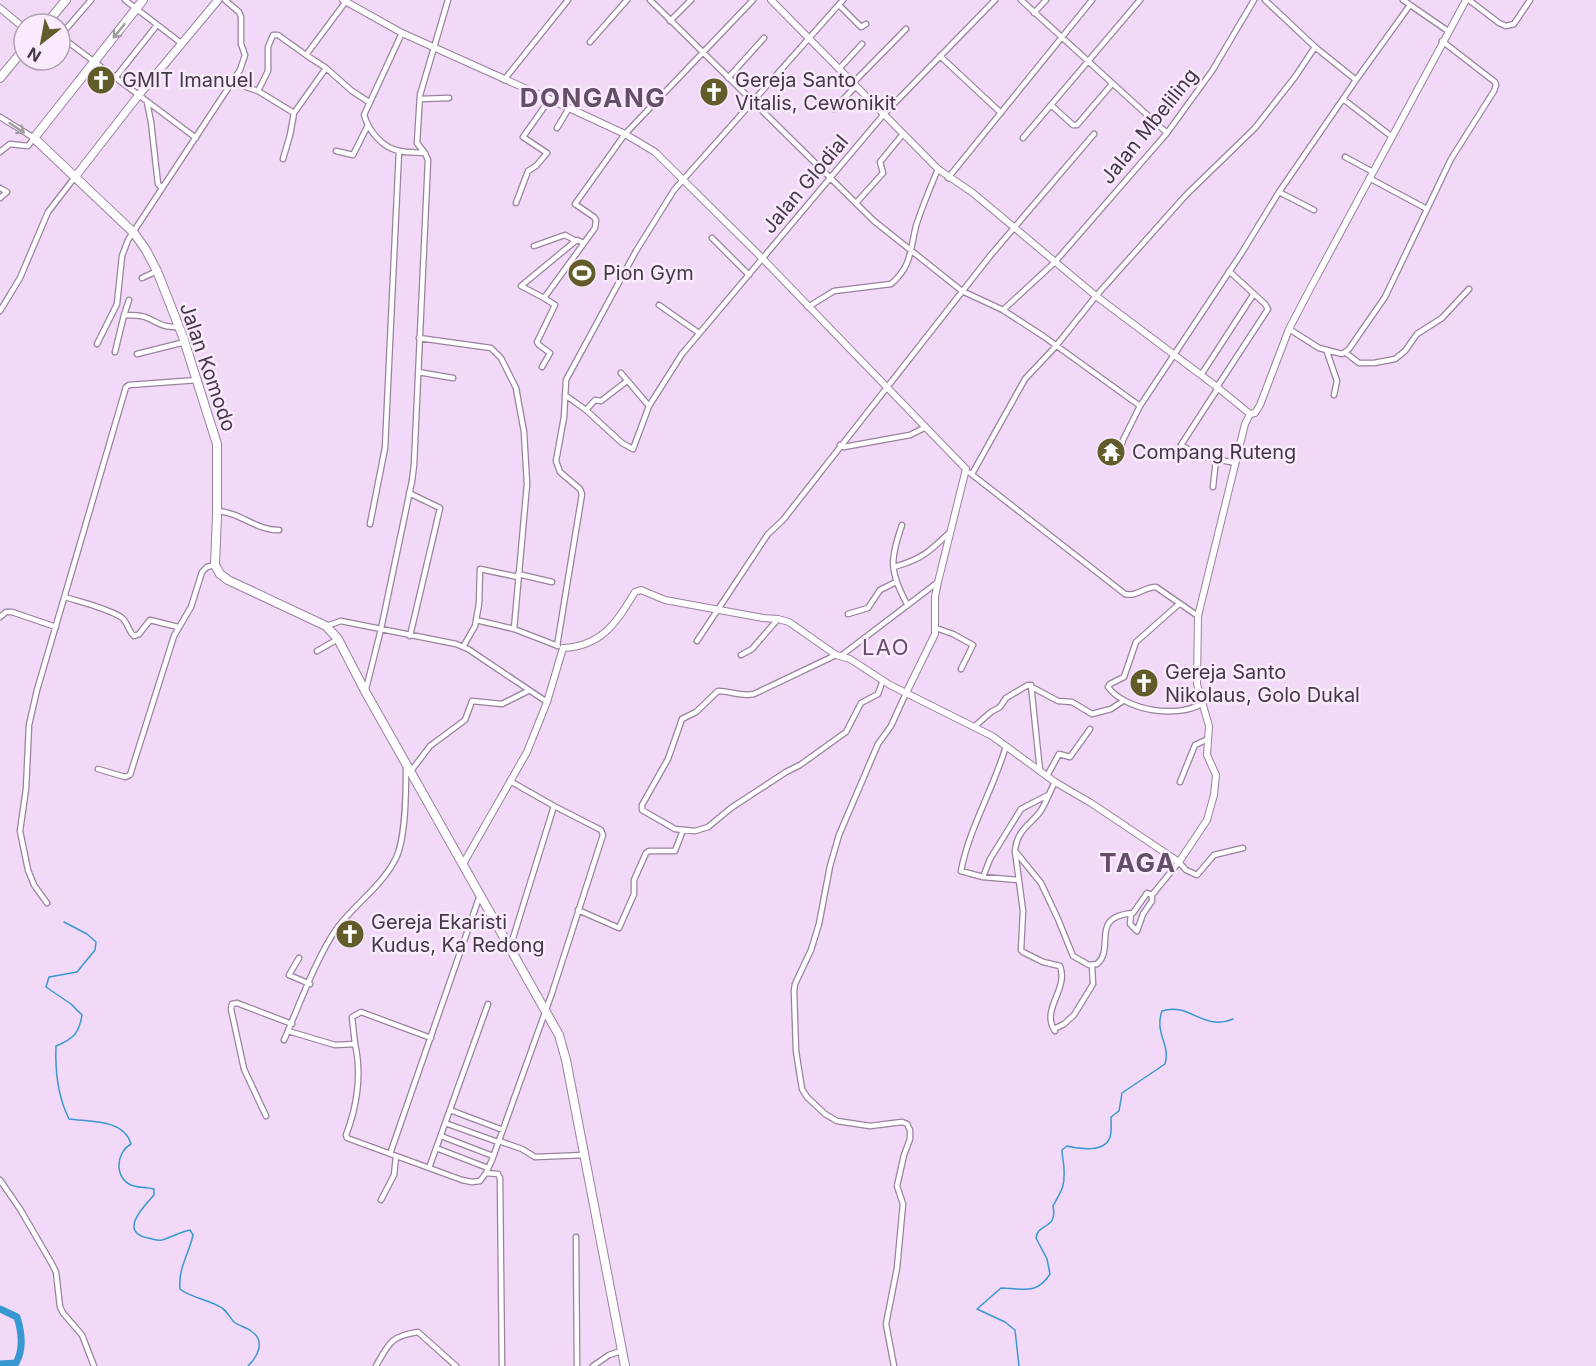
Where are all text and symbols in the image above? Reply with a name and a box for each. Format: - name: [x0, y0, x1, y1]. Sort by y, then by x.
- north arrow: [12, 12, 72, 72]
- one-way arrow: [112, 23, 125, 39]
- text: N: [24, 43, 45, 67]
- street label: Jalan Mbeliling: [1095, 63, 1203, 189]
- church icon: GMIT Imanuel: [85, 64, 117, 96]
- place label: GMIT Imanuel: [122, 68, 253, 92]
- place label: Gereja Santo Vitalis, Cewonikit: [735, 68, 897, 115]
- church icon: Gereja Santo Vitalis, Cewonikit: [698, 76, 730, 108]
- district label: DONGANG: [520, 82, 666, 113]
- one-way arrow: [8, 122, 24, 134]
- street label: Jalan Glodial: [757, 130, 853, 238]
- sports icon: Pion Gym: [566, 257, 598, 289]
- place label: Pion Gym: [603, 261, 694, 285]
- street label: Jalan Komodo: [175, 299, 241, 435]
- temple icon: Compang Ruteng: [1095, 436, 1127, 468]
- place label: Compang Ruteng: [1132, 440, 1296, 464]
- district label: LAO: [862, 634, 910, 660]
- place label: Gereja Santo Nikolaus, Golo Dukal: [1165, 660, 1360, 707]
- church icon: Gereja Santo Nikolaus, Golo Dukal: [1128, 667, 1160, 699]
- district label: TAGA: [1099, 847, 1177, 878]
- place label: Gereja Ekaristi Kudus, Ka Redong: [371, 910, 544, 957]
- church icon: Gereja Ekaristi Kudus, Ka Redong: [334, 918, 366, 950]

